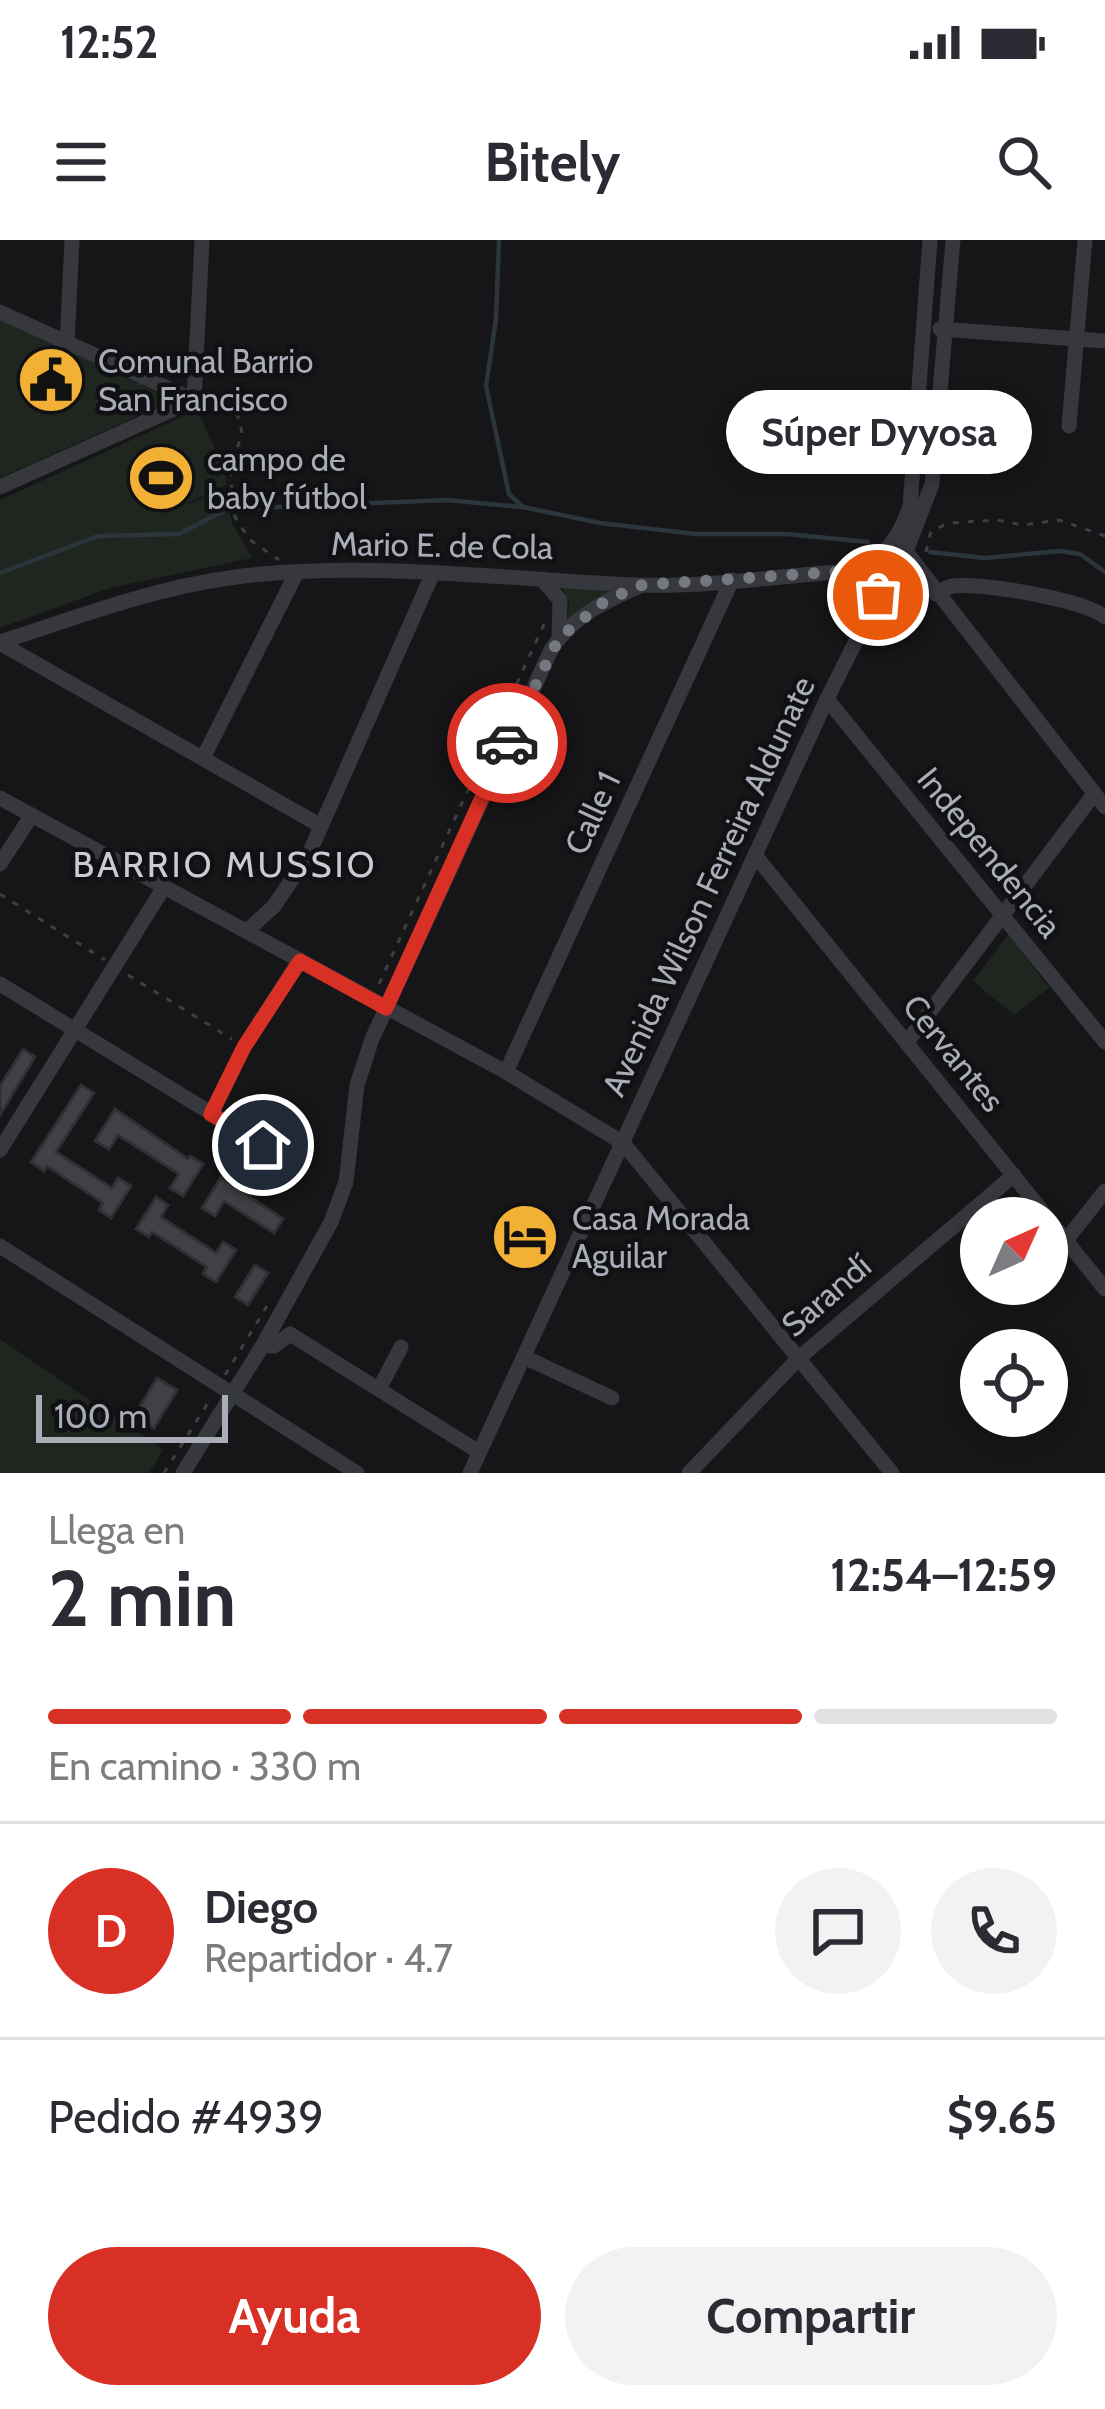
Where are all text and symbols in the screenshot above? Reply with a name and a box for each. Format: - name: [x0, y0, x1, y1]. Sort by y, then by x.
- text: 12:52: [60, 15, 158, 69]
- icon: menu: [48, 129, 114, 195]
- text: Bitely: [485, 129, 620, 195]
- icon: search: [991, 129, 1057, 195]
- place label: Comunal Barrio San Francisco: [98, 341, 313, 419]
- public building icon: Comunal Barrio San Francisco: [16, 345, 86, 415]
- callout: Súper Dyyosa: [725, 391, 1031, 475]
- text: Súper Dyyosa: [761, 408, 997, 456]
- place label: campo de baby fútbol: [207, 439, 367, 517]
- sports icon: campo de baby fútbol: [126, 443, 196, 513]
- street label: Mario E. de Cola: [331, 523, 554, 567]
- pin: [827, 544, 929, 646]
- icon: bag: [845, 562, 911, 628]
- street label: Avenida Wilson Ferreira Aldunate: [593, 670, 823, 1102]
- courier: [447, 683, 567, 803]
- icon: car: [474, 710, 540, 776]
- street label: Independencia: [909, 759, 1071, 945]
- street label: Calle 1: [556, 765, 628, 861]
- district label: BARRIO MUSSIO: [72, 842, 378, 886]
- street label: Cervantes: [895, 986, 1013, 1120]
- pin: [212, 1094, 314, 1196]
- icon: home: [230, 1112, 296, 1178]
- north arrow: [960, 1197, 1068, 1305]
- map controls: [960, 1197, 1068, 1437]
- place label: Casa Morada Aguilar: [572, 1198, 750, 1276]
- hotel icon: Casa Morada Aguilar: [490, 1202, 560, 1272]
- street label: Sarandí: [773, 1245, 879, 1345]
- button: locate: [960, 1329, 1068, 1437]
- scale bar: [36, 1389, 228, 1442]
- text: 100 m: [54, 1396, 147, 1436]
- text: Llega en: [48, 1506, 185, 1554]
- text: 12:54–12:59: [830, 1548, 1057, 1602]
- text: 2 min: [48, 1551, 236, 1646]
- text: En camino · 330 m: [48, 1742, 361, 1790]
- button: chat: [775, 1868, 901, 1994]
- button: phone: [931, 1868, 1057, 1994]
- text: Diego: [204, 1880, 318, 1934]
- text: D: [95, 1904, 127, 1958]
- text: Repartidor · 4.7: [204, 1934, 453, 1982]
- text: Pedido #4939: [48, 2090, 324, 2144]
- text: $9.65: [947, 2090, 1057, 2144]
- button: Ayuda: [48, 2247, 541, 2385]
- button: Compartir: [565, 2247, 1057, 2385]

